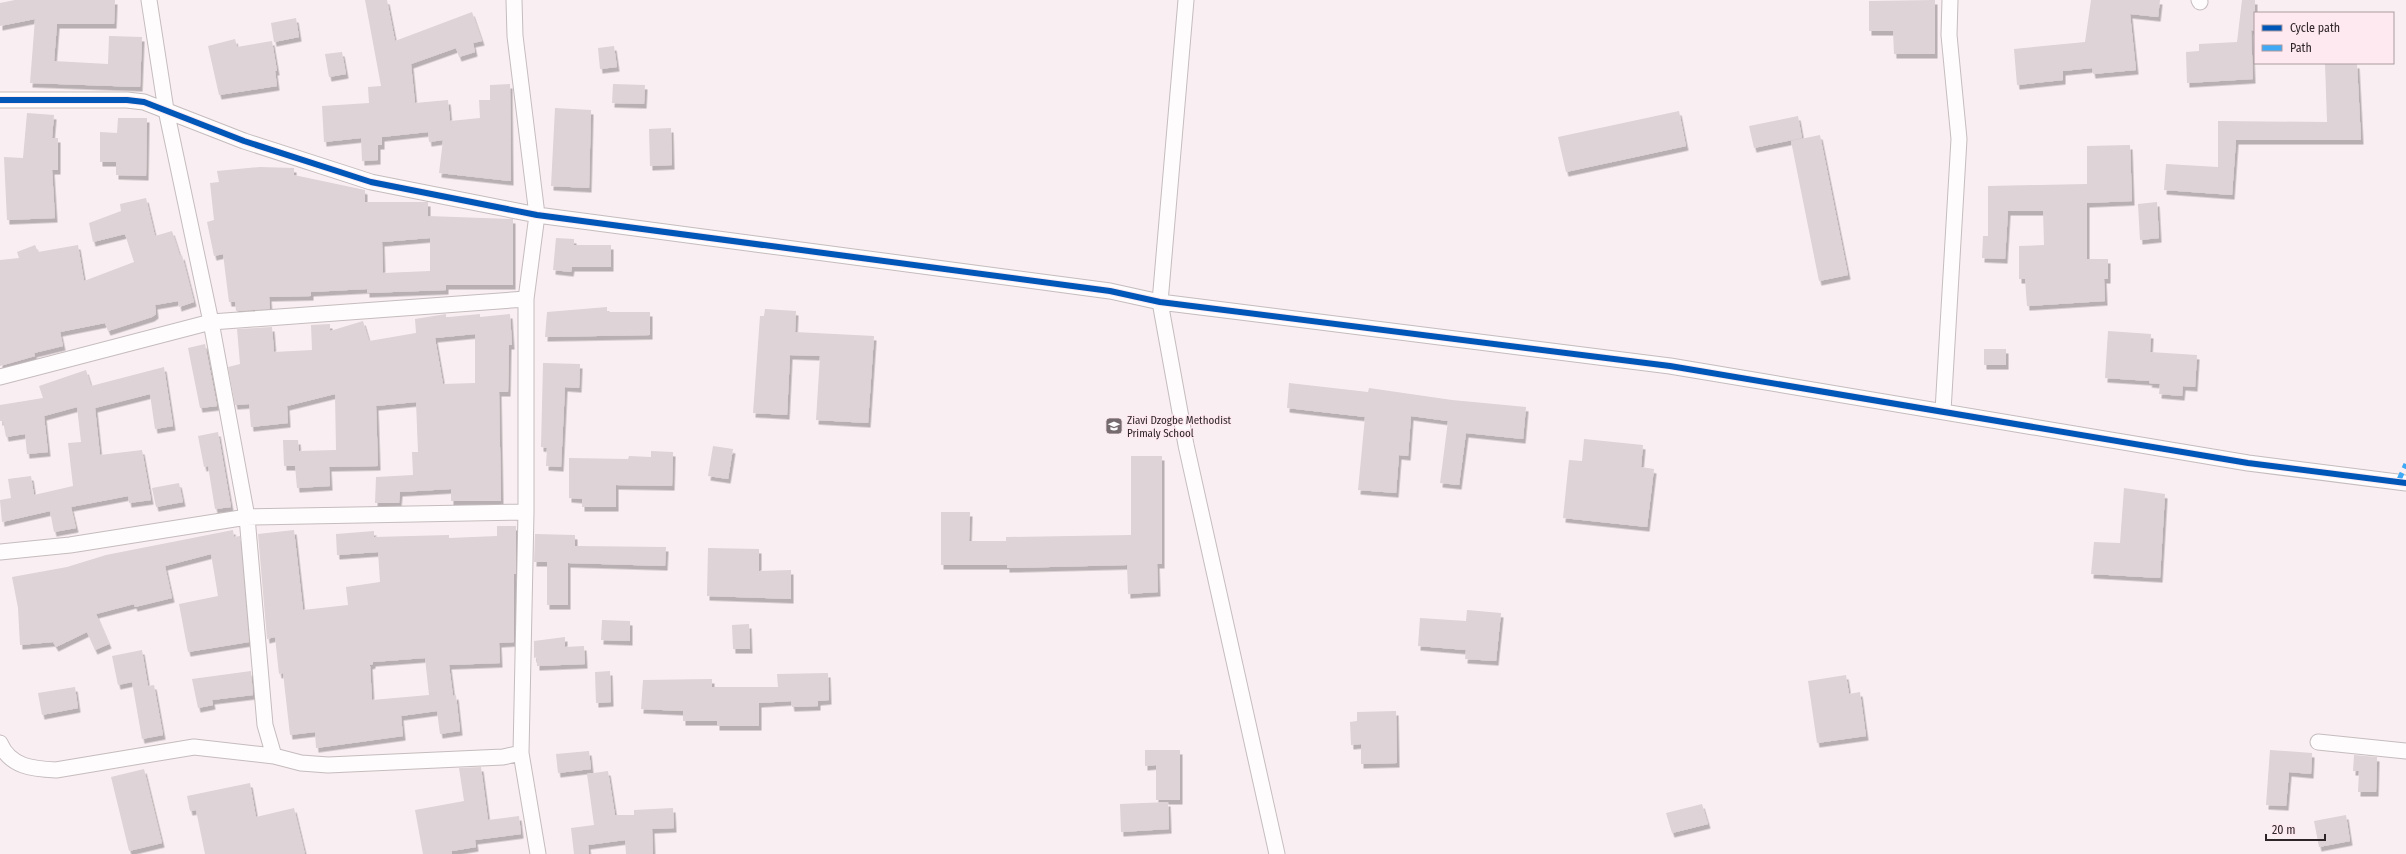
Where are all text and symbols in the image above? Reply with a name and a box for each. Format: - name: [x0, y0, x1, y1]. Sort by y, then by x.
- legend: [2254, 12, 2394, 64]
- text: Cycle path: [2290, 21, 2340, 35]
- text: Path: [2290, 41, 2312, 55]
- place label: Ziavi Dzogbe Methodist Primaly School: [1127, 414, 1232, 440]
- school or university icon: Ziavi Dzogbe Methodist Primaly School: [1104, 416, 1124, 436]
- scale bar: [2266, 816, 2325, 842]
- text: 20 m: [2272, 823, 2296, 837]

